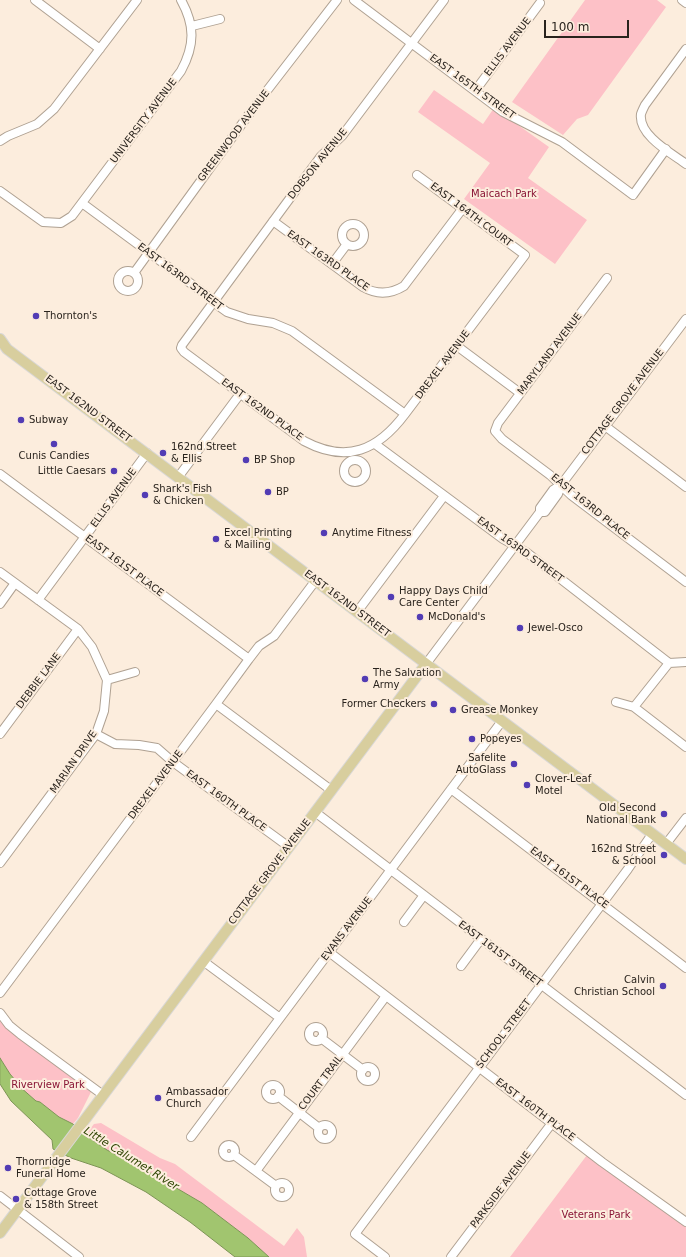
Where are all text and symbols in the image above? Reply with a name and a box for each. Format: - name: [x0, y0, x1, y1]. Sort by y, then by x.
- scale bar: [546, 12, 631, 38]
- street label: ELLIS AVENUE: [482, 15, 534, 79]
- text: 100 m: [551, 20, 589, 34]
- street label: EAST 165TH STREET: [427, 52, 517, 122]
- street label: UNIVERSITY AVENUE: [108, 76, 180, 166]
- street label: GREENWOOD AVENUE: [196, 88, 272, 184]
- street label: DOBSON AVENUE: [286, 126, 350, 202]
- street label: EAST 164TH COURT: [428, 180, 514, 250]
- park label: Maicach Park: [471, 188, 537, 200]
- street label: EAST 163RD PLACE: [285, 228, 371, 294]
- street label: EAST 163RD STREET: [135, 241, 225, 313]
- place label: Thornton's: [44, 310, 97, 322]
- marker: Thornton's: [31, 311, 41, 321]
- street label: MARYLAND AVENUE: [515, 311, 585, 397]
- street label: DREXEL AVENUE: [413, 328, 473, 402]
- street label: COTTAGE GROVE AVENUE: [579, 347, 667, 457]
- street label: EAST 162ND STREET: [43, 373, 133, 445]
- street label: EAST 162ND PLACE: [219, 376, 305, 444]
- place label: Subway: [29, 414, 68, 426]
- marker: Subway: [16, 415, 26, 425]
- marker: Cunis Candies: [49, 439, 59, 449]
- place label: 162nd Street & Ellis: [171, 441, 236, 464]
- marker: 162nd Street & Ellis: [158, 448, 168, 458]
- place label: Cunis Candies: [19, 450, 89, 462]
- place label: BP Shop: [254, 454, 295, 466]
- marker: BP Shop: [241, 455, 251, 465]
- place label: Little Caesars: [38, 465, 106, 477]
- street label: ELLIS AVENUE: [88, 466, 140, 530]
- marker: Little Caesars: [109, 466, 119, 476]
- street label: EAST 163RD PLACE: [548, 472, 632, 542]
- place label: Shark's Fish & Chicken: [153, 483, 212, 506]
- place label: BP: [276, 486, 289, 498]
- marker: BP: [263, 487, 273, 497]
- marker: Shark's Fish & Chicken: [140, 490, 150, 500]
- street label: EAST 163RD STREET: [474, 515, 566, 585]
- place label: Excel Printing & Mailing: [224, 527, 292, 550]
- place label: Anytime Fitness: [332, 527, 412, 539]
- marker: Anytime Fitness: [319, 528, 329, 538]
- street label: EAST 161ST PLACE: [82, 533, 166, 599]
- marker: Excel Printing & Mailing: [211, 534, 221, 544]
- street label: EAST 162ND STREET: [302, 568, 392, 640]
- place label: Happy Days Child Care Center: [399, 585, 488, 608]
- marker: Happy Days Child Care Center: [386, 592, 396, 602]
- place label: McDonald's: [428, 611, 485, 623]
- marker: McDonald's: [415, 612, 425, 622]
- place label: Jewel-Osco: [528, 622, 583, 634]
- marker: Jewel-Osco: [515, 623, 525, 633]
- street label: DEBBIE LANE: [14, 651, 64, 711]
- place label: The Salvation Army: [373, 667, 441, 690]
- marker: The Salvation Army: [360, 674, 370, 684]
- place label: Former Checkers: [341, 698, 426, 710]
- marker: Former Checkers: [429, 699, 439, 709]
- place label: Grease Monkey: [461, 704, 538, 716]
- marker: Grease Monkey: [448, 705, 458, 715]
- street label: MARIAN DRIVE: [48, 728, 100, 796]
- place label: Popeyes: [480, 733, 522, 745]
- marker: Popeyes: [467, 734, 477, 744]
- street label: DREXEL AVENUE: [126, 748, 186, 822]
- place label: Safelite AutoGlass: [456, 752, 506, 776]
- marker: Safelite AutoGlass: [509, 759, 519, 769]
- street label: EAST 160TH PLACE: [183, 768, 269, 834]
- place label: Clover-Leaf Motel: [535, 773, 591, 796]
- marker: Clover-Leaf Motel: [522, 780, 532, 790]
- place label: Old Second National Bank: [586, 802, 656, 826]
- marker: Old Second National Bank: [659, 809, 669, 819]
- street label: COTTAGE GROVE AVENUE: [226, 817, 314, 927]
- place label: 162nd Street & School: [591, 843, 656, 866]
- street label: EAST 161ST PLACE: [527, 845, 611, 911]
- marker: 162nd Street & School: [659, 850, 669, 860]
- street label: EVANS AVENUE: [319, 895, 375, 963]
- street label: EAST 161ST STREET: [456, 919, 544, 989]
- place label: Calvin Christian School: [574, 974, 655, 998]
- marker: Calvin Christian School: [658, 981, 668, 991]
- street label: SCHOOL STREET: [474, 997, 534, 1071]
- street label: COURT TRAIL: [296, 1053, 346, 1113]
- street label: EAST 160TH PLACE: [493, 1076, 577, 1144]
- park label: Riverview Park: [11, 1079, 85, 1091]
- place label: Ambassador Church: [166, 1086, 228, 1110]
- marker: Ambassador Church: [153, 1093, 163, 1103]
- water label: Little Calumet River: [81, 1124, 181, 1194]
- street label: PARKSIDE AVENUE: [468, 1149, 534, 1231]
- place label: Thornridge Funeral Home: [16, 1156, 86, 1180]
- marker: Thornridge Funeral Home: [3, 1163, 13, 1173]
- place label: Cottage Grove & 158th Street: [24, 1187, 98, 1210]
- marker: Cottage Grove & 158th Street: [11, 1194, 21, 1204]
- park label: Veterans Park: [562, 1209, 630, 1221]

